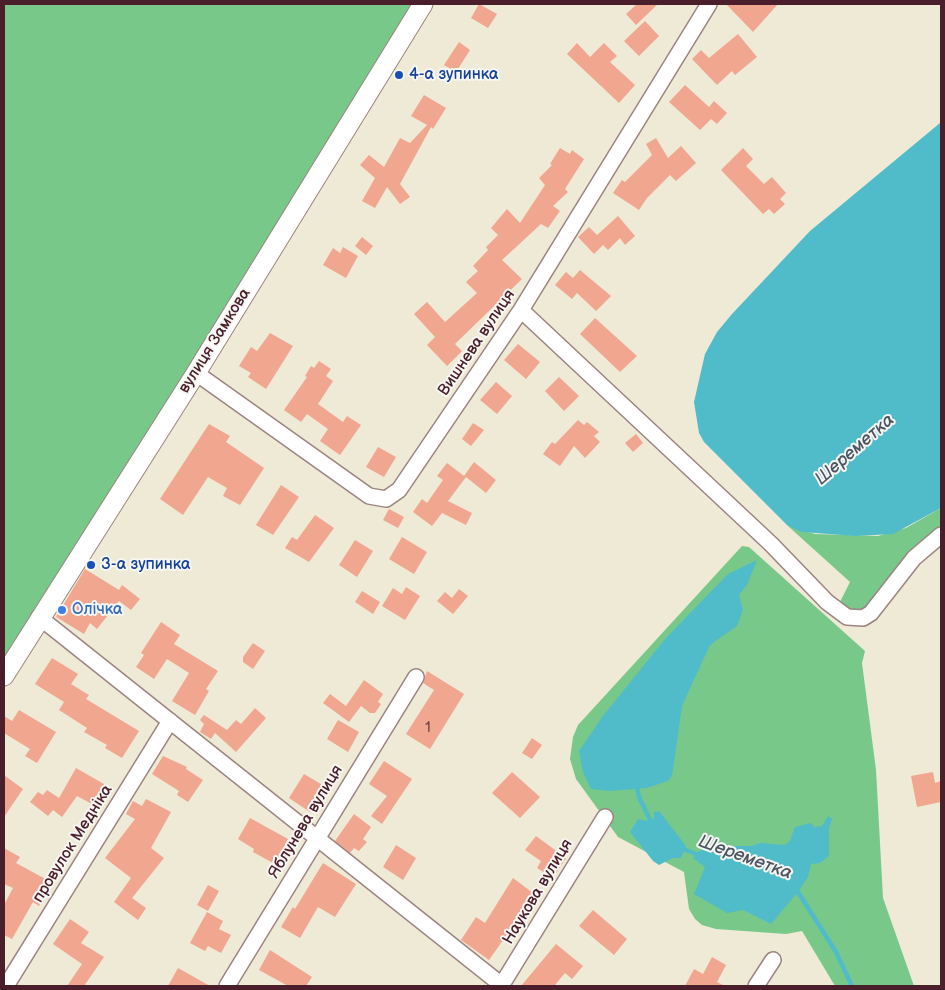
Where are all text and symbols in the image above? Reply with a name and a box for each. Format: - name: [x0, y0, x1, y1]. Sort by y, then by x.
- place label: 4-а зупинка: [409, 65, 498, 85]
- marker: 4-а зупинка: [393, 69, 405, 81]
- street label: вулиця Замкова: [175, 285, 255, 397]
- street label: Вишнева вулиця: [434, 286, 520, 400]
- water label: Шереметка: [811, 410, 899, 490]
- place label: 3-а зупинка: [101, 555, 190, 575]
- marker: 3-а зупинка: [85, 559, 97, 571]
- place label: Олічка: [72, 600, 122, 620]
- marker: Олічка: [56, 604, 68, 616]
- house number: 1: [425, 720, 431, 736]
- street label: Яблунева вулиця: [265, 762, 347, 882]
- street label: провулок Медніка: [29, 782, 117, 906]
- water label: Шереметка: [695, 831, 795, 885]
- street label: Наукова вулиця: [499, 836, 577, 948]

